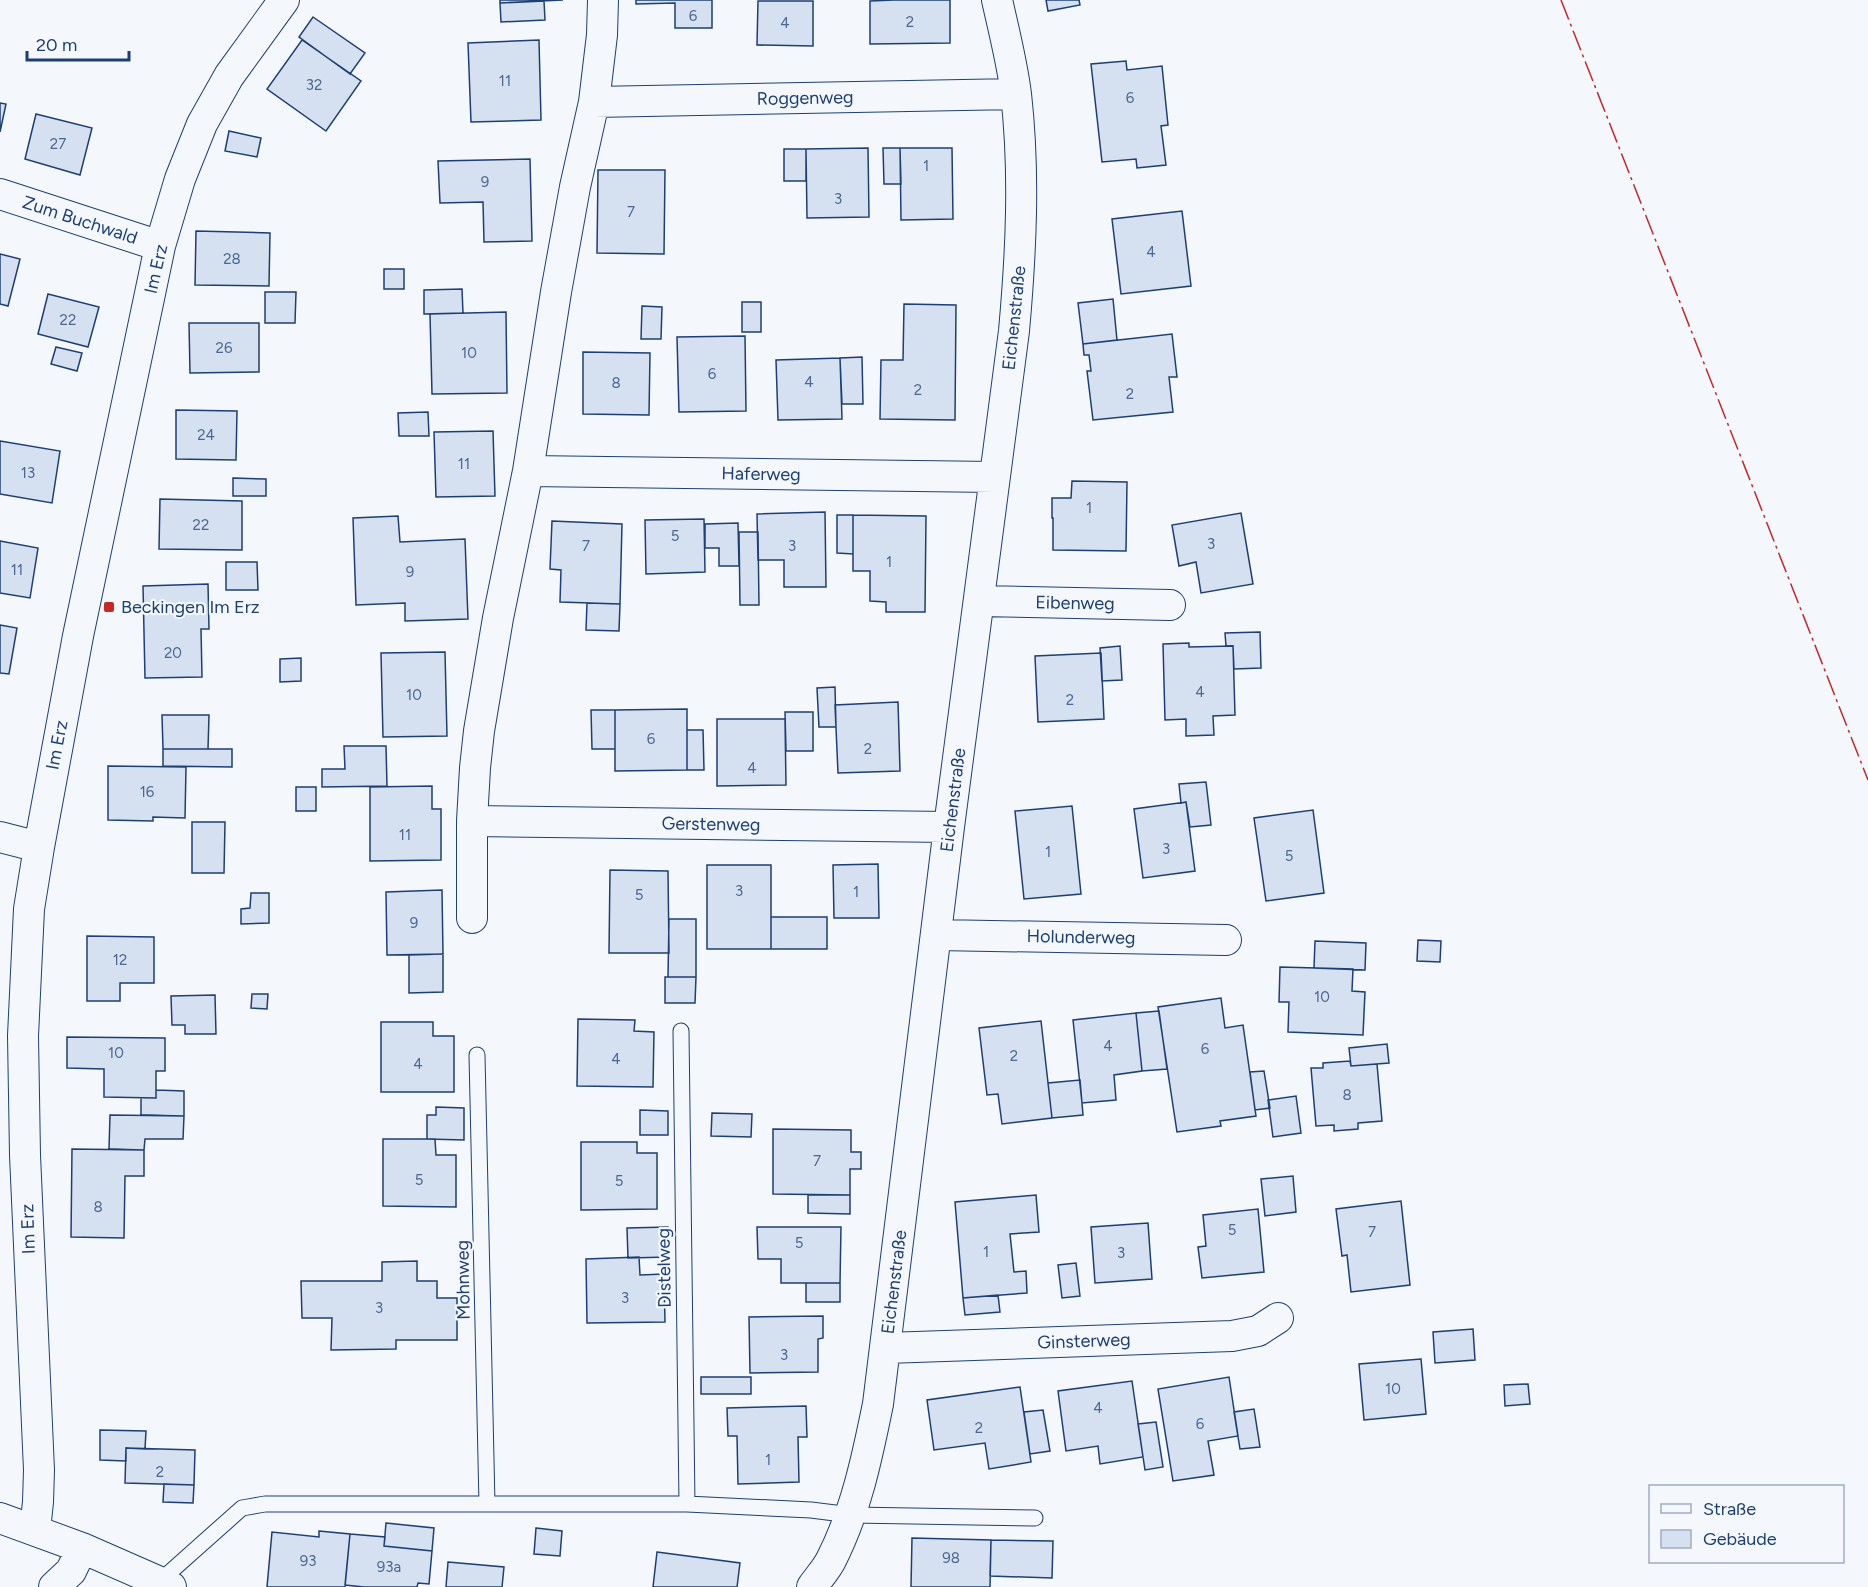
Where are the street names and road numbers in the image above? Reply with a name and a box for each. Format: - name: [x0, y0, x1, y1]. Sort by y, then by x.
- street label: Roggenweg: [756, 86, 854, 110]
- street label: Zum Buchwald: [20, 191, 140, 249]
- street label: Im Erz: [140, 242, 172, 296]
- street label: Eichenstraße: [998, 265, 1030, 371]
- street label: Haferweg: [721, 462, 801, 486]
- street label: Eibenweg: [1035, 591, 1115, 615]
- street label: Im Erz: [41, 718, 73, 772]
- street label: Eichenstraße: [936, 746, 970, 853]
- street label: Gerstenweg: [661, 812, 761, 836]
- street label: Holunderweg: [1026, 925, 1136, 949]
- street label: Im Erz: [16, 1203, 40, 1254]
- street label: Distelweg: [652, 1228, 676, 1308]
- street label: Eichenstraße: [877, 1228, 911, 1335]
- street label: Mohnweg: [451, 1240, 475, 1320]
- street label: Ginsterweg: [1037, 1328, 1131, 1354]

